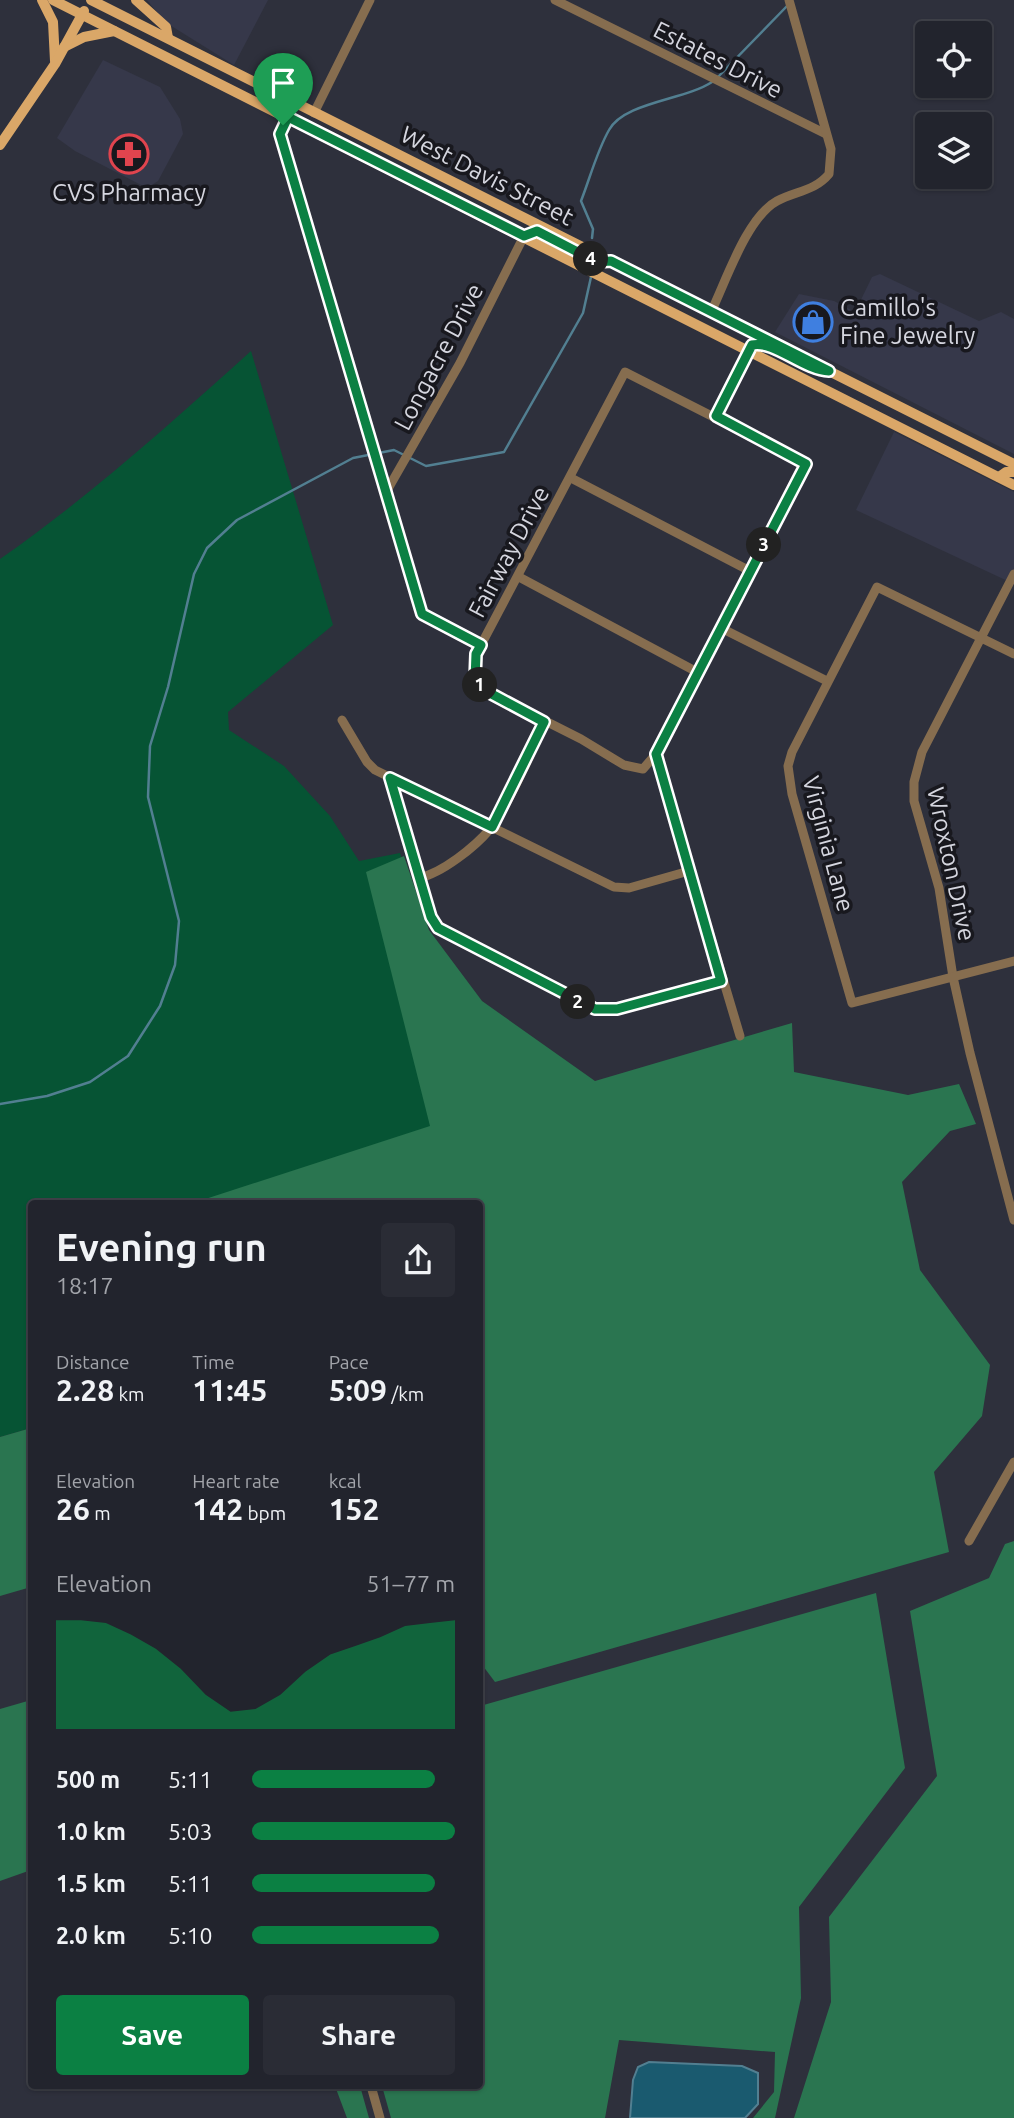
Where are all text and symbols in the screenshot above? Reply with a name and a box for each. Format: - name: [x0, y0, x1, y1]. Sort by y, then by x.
- street label: Estates Drive: [649, 16, 787, 104]
- map controls: [915, 21, 992, 189]
- button: locate: [915, 21, 992, 98]
- pin: [253, 53, 313, 125]
- icon: arrive: [264, 64, 302, 102]
- button: layers: [915, 112, 992, 189]
- street label: West Davis Street: [396, 120, 579, 231]
- pharmacy icon: CVS Pharmacy: [108, 133, 150, 175]
- place label: CVS Pharmacy: [52, 179, 206, 206]
- pin: 4: [574, 242, 608, 276]
- text: 4: [585, 247, 596, 269]
- street label: Longacre Drive: [389, 279, 488, 435]
- place label: Camillo's Fine Jewelry: [840, 294, 976, 349]
- shop icon: Camillo's Fine Jewelry: [792, 301, 834, 343]
- street label: Fairway Drive: [463, 482, 554, 622]
- pin: 3: [746, 528, 782, 562]
- text: 3: [758, 533, 769, 555]
- pin: 1: [462, 668, 498, 702]
- text: 1: [474, 673, 485, 695]
- street label: Virginia Lane: [797, 773, 860, 915]
- street label: Wroxton Drive: [922, 785, 981, 943]
- pin: 2: [560, 984, 596, 1020]
- text: 2: [572, 990, 583, 1012]
- button: share: [381, 1223, 455, 1297]
- text: Evening run: [56, 1226, 267, 1268]
- text: 18:17: [56, 1273, 114, 1298]
- text: Distance: [56, 1351, 130, 1373]
- text: Time: [192, 1351, 235, 1373]
- text: Pace: [329, 1351, 369, 1373]
- text: 2.28: [56, 1373, 114, 1407]
- text: 11:45: [192, 1373, 267, 1407]
- text: 5:09: [329, 1373, 387, 1407]
- text: km: [114, 1383, 144, 1405]
- text: /km: [387, 1383, 424, 1405]
- text: Elevation: [56, 1470, 135, 1492]
- text: Heart rate: [192, 1470, 280, 1492]
- text: kcal: [329, 1470, 361, 1492]
- text: 26: [56, 1492, 90, 1526]
- text: 142: [192, 1492, 243, 1526]
- text: 152: [329, 1492, 379, 1526]
- text: m: [90, 1502, 111, 1524]
- text: bpm: [243, 1502, 286, 1524]
- text: Elevation: [56, 1571, 152, 1596]
- text: 51–77 m: [367, 1571, 455, 1596]
- text: 500 m: [56, 1767, 120, 1792]
- text: 5:11: [168, 1767, 213, 1792]
- text: 1.0 km: [56, 1819, 126, 1844]
- text: 5:03: [168, 1819, 213, 1844]
- text: 1.5 km: [56, 1871, 126, 1896]
- text: 5:11: [168, 1871, 213, 1896]
- text: 2.0 km: [56, 1923, 126, 1948]
- text: 5:10: [168, 1923, 213, 1948]
- button: Save: [56, 1995, 249, 2075]
- button: Share: [263, 1995, 455, 2075]

